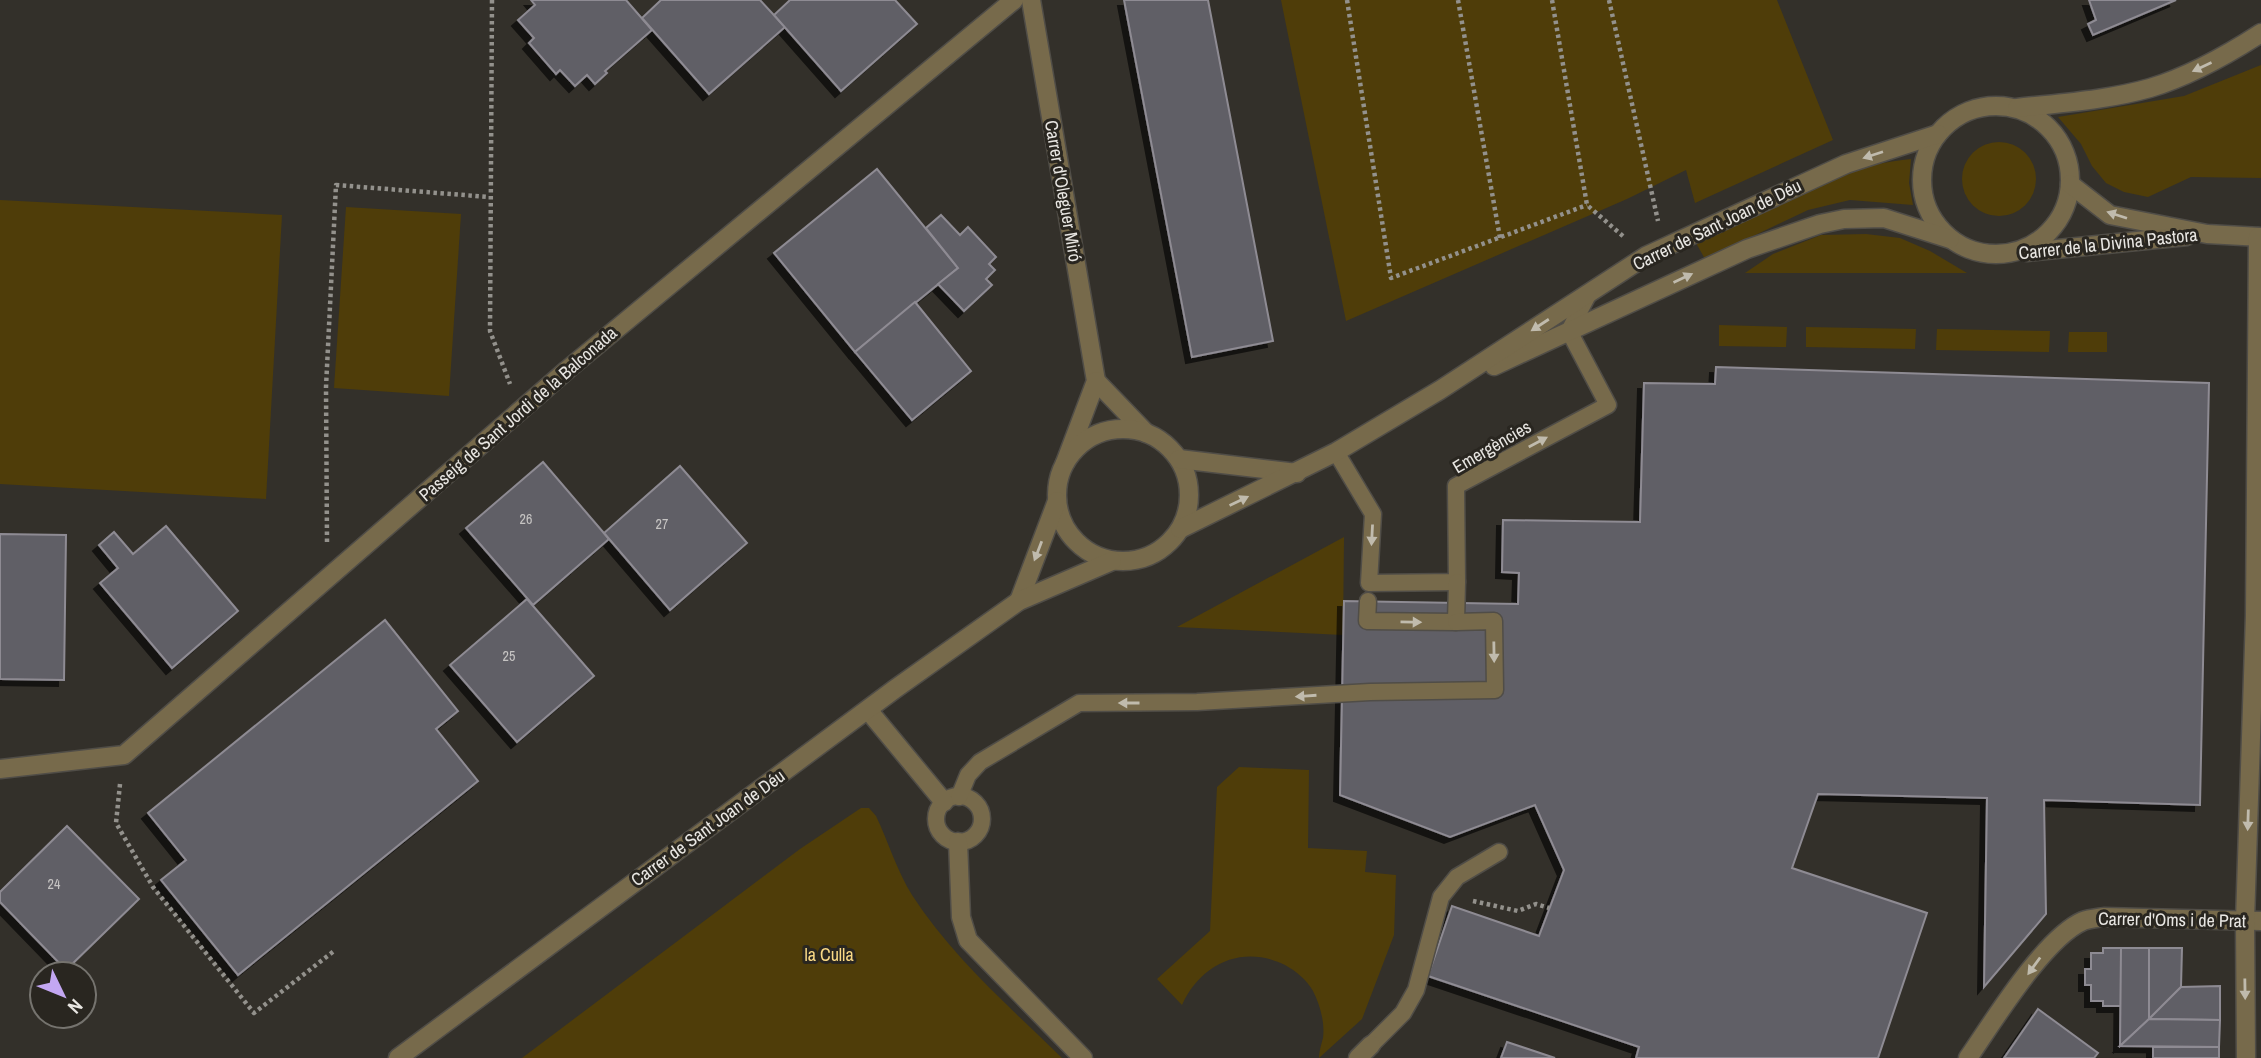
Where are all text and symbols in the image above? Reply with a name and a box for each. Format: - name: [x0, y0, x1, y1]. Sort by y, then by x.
- one-way arrow: [2192, 61, 2212, 72]
- street label: Carrer d'Oleguer Miró: [1039, 118, 1088, 264]
- one-way arrow: [1862, 151, 1883, 161]
- street label: Carrer de Sant Joan de Déu: [1628, 173, 1805, 276]
- one-way arrow: [2106, 210, 2127, 220]
- street label: Carrer de la Divina Pastora: [2017, 222, 2199, 265]
- one-way arrow: [1673, 272, 1694, 283]
- one-way arrow: [1531, 318, 1550, 331]
- street label: Passeig de Sant Jordi de la Balconada: [413, 320, 622, 507]
- street label: Emergències: [1448, 414, 1536, 479]
- one-way arrow: [1528, 437, 1548, 448]
- one-way arrow: [1229, 495, 1249, 506]
- house number: 26: [520, 510, 532, 528]
- house number: 27: [656, 515, 668, 533]
- one-way arrow: [1366, 524, 1377, 546]
- one-way arrow: [1032, 540, 1043, 561]
- one-way arrow: [1400, 616, 1422, 628]
- one-way arrow: [1488, 641, 1500, 663]
- house number: 25: [503, 647, 515, 665]
- one-way arrow: [1294, 691, 1316, 702]
- one-way arrow: [1117, 697, 1139, 708]
- street label: Carrer de Sant Joan de Déu: [626, 763, 790, 892]
- one-way arrow: [2242, 809, 2254, 831]
- house number: 24: [48, 875, 61, 893]
- street label: Carrer d'Oms i de Prat: [2098, 906, 2246, 933]
- park label: la Culla: [804, 942, 854, 967]
- one-way arrow: [2027, 957, 2041, 975]
- north arrow: [28, 960, 98, 1030]
- one-way arrow: [2240, 979, 2251, 1001]
- text: N: [62, 994, 89, 1020]

